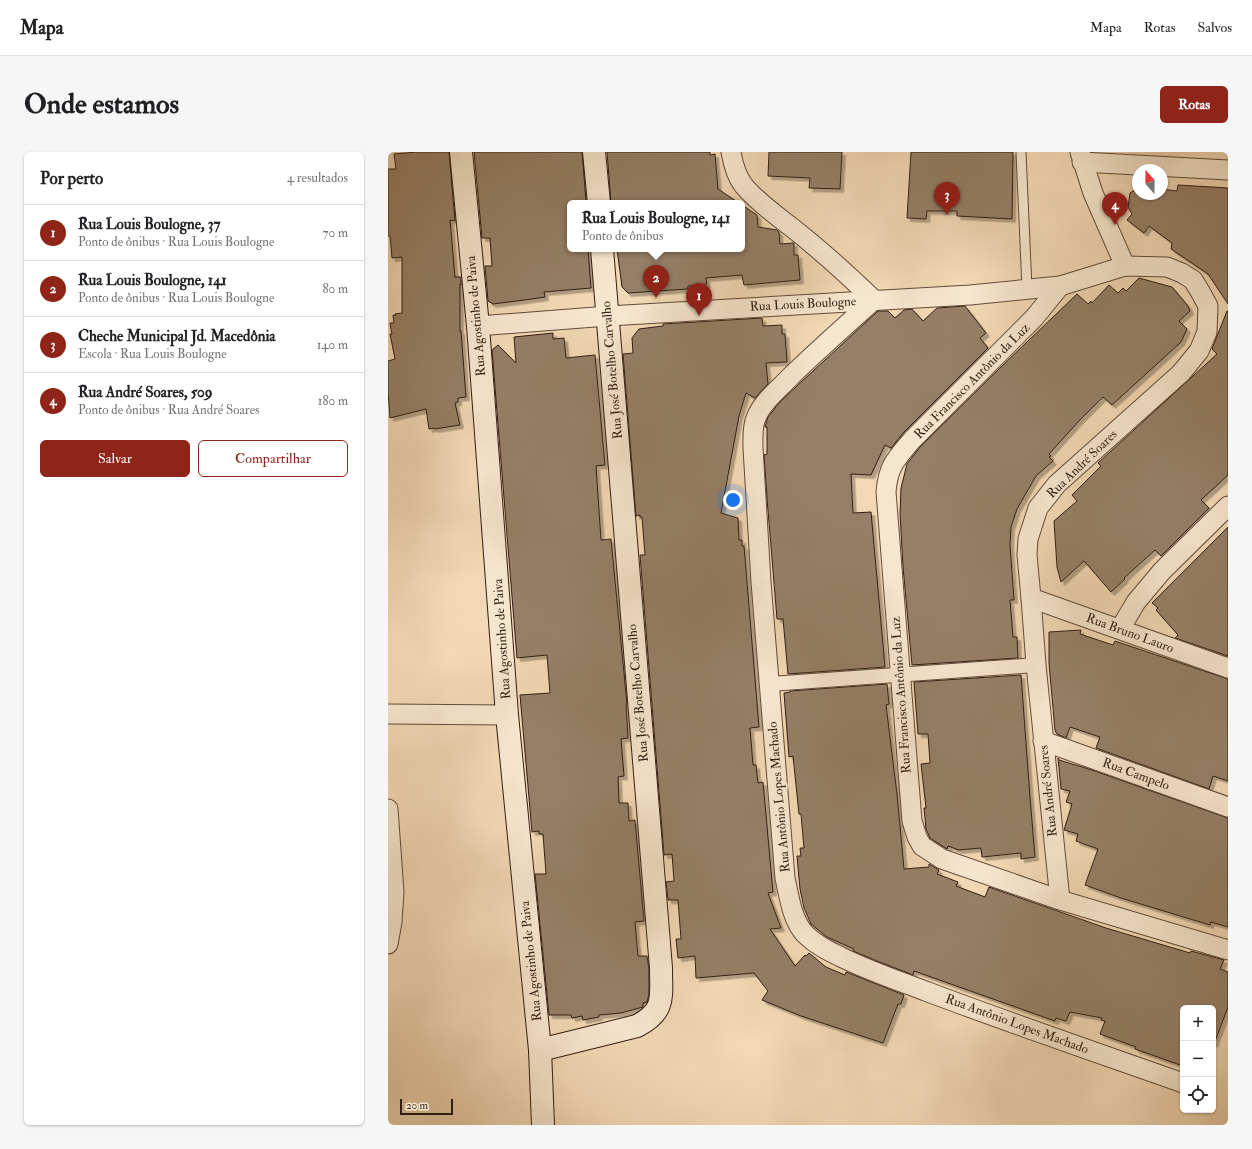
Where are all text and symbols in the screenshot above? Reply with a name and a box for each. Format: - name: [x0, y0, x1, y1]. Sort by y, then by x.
- text: Mapa: [20, 16, 64, 40]
- text: Mapa: [1090, 19, 1122, 36]
- text: Rotas: [1144, 19, 1175, 36]
- text: Salvos: [1197, 19, 1232, 36]
- button: Rotas: [1160, 86, 1228, 123]
- text: Onde estamos: [24, 87, 179, 122]
- north arrow: [1132, 164, 1168, 200]
- text: Por perto: [40, 168, 103, 189]
- text: 4 resultados: [287, 170, 348, 186]
- pin: 3: [934, 182, 960, 215]
- pin: 4: [1102, 192, 1128, 225]
- popup: [567, 200, 745, 252]
- text: Rua Louis Boulogne, 141: [582, 209, 730, 228]
- text: Rua Louis Boulogne, 37: [78, 215, 220, 234]
- text: 1: [51, 225, 55, 241]
- text: 70 m: [323, 225, 348, 241]
- text: Ponto de ônibus: [582, 228, 663, 244]
- text: Ponto de ônibus · Rua Louis Boulogne: [78, 234, 274, 250]
- street label: Rua Agostinho de Paiva: [463, 254, 489, 377]
- pin: 2: [643, 265, 669, 298]
- text: Rua Louis Boulogne, 141: [78, 271, 227, 290]
- text: 2: [50, 281, 56, 297]
- text: 80 m: [322, 281, 348, 297]
- pin: 1: [686, 283, 712, 316]
- text: Ponto de ônibus · Rua Louis Boulogne: [78, 290, 274, 306]
- street label: Rua Louis Boulogne: [749, 293, 857, 315]
- street label: Rua José Botelho Carvalho: [598, 300, 626, 440]
- street label: Rua Francisco Antônio da Luz: [911, 319, 1034, 442]
- text: Cheche Municipal Jd. Macedônia: [78, 327, 276, 346]
- text: 3: [51, 337, 56, 353]
- text: 140 m: [317, 337, 348, 353]
- text: Escola · Rua Louis Boulogne: [78, 346, 227, 362]
- text: Rua André Soares, 509: [78, 383, 212, 402]
- text: 4: [49, 393, 57, 409]
- text: 180 m: [318, 393, 348, 409]
- text: Ponto de ônibus · Rua André Soares: [78, 402, 260, 418]
- street label: Rua André Soares: [1043, 426, 1121, 502]
- button: Salvar: [40, 440, 190, 477]
- button: Compartilhar: [198, 440, 348, 477]
- your location: [723, 490, 743, 510]
- street label: Rua Agostinho de Paiva: [490, 577, 514, 700]
- street label: Rua Bruno Lauro: [1084, 610, 1176, 656]
- street label: Rua Francisco Antônio da Luz: [887, 615, 914, 774]
- street label: Rua José Botelho Carvalho: [624, 623, 652, 763]
- street label: Rua Antônio Lopes Machado: [764, 721, 795, 873]
- street label: Rua André Soares: [1035, 744, 1061, 837]
- street label: Rua Campelo: [1100, 754, 1172, 794]
- street label: Rua Agostinho de Paiva: [517, 899, 545, 1022]
- street label: Rua Antônio Lopes Machado: [943, 991, 1091, 1058]
- map controls: [1180, 1005, 1216, 1113]
- button: +: [1180, 1005, 1216, 1041]
- button: −: [1180, 1041, 1216, 1077]
- button: locate: [1180, 1077, 1216, 1113]
- scale bar: [400, 1097, 453, 1116]
- text: 20 m: [406, 1099, 428, 1112]

